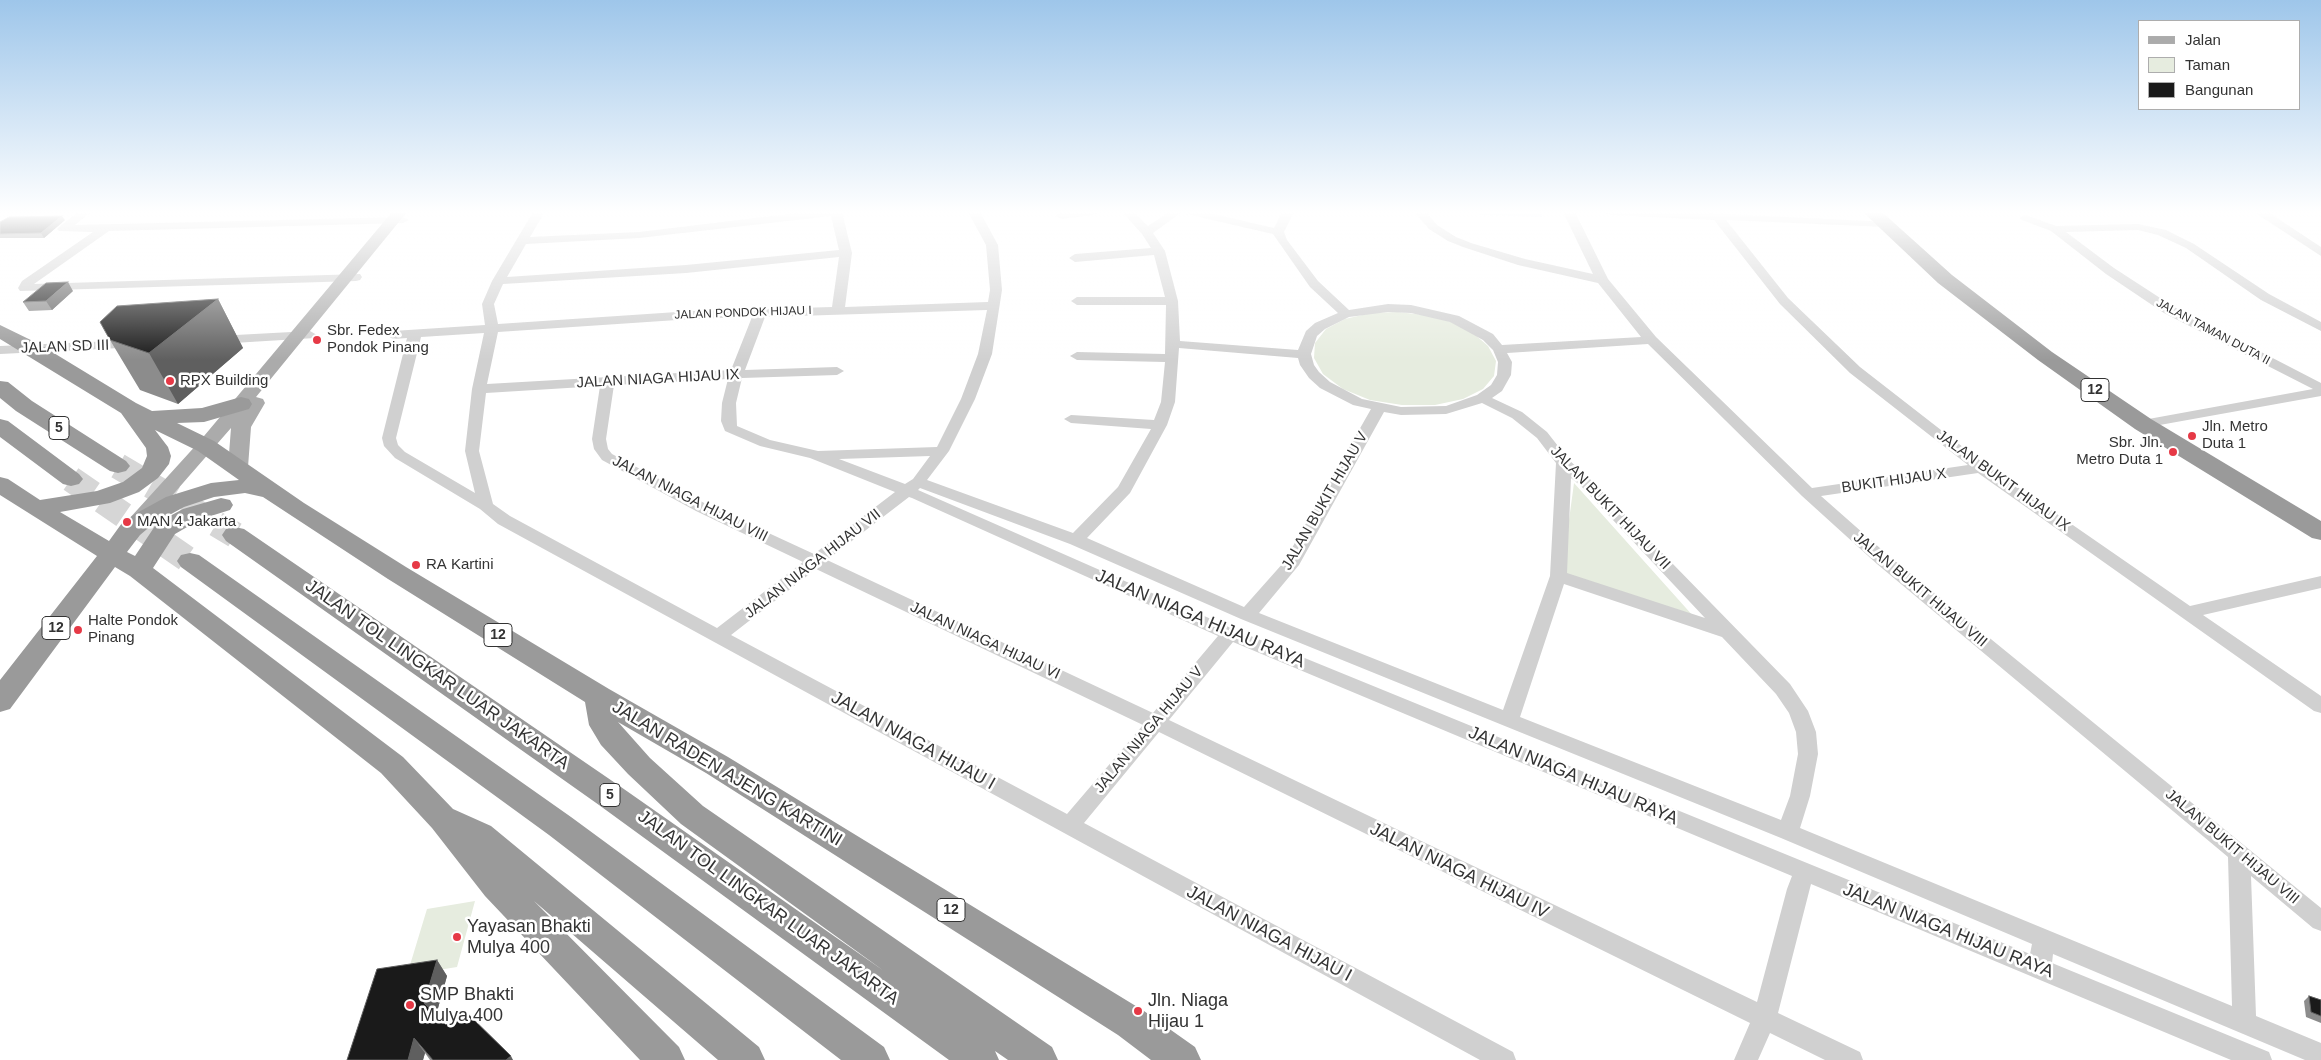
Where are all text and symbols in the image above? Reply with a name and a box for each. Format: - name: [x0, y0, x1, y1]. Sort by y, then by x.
- legend: [2138, 20, 2301, 110]
- text: Jalan: [2185, 31, 2221, 48]
- text: Taman: [2185, 56, 2230, 73]
- text: Bangunan: [2185, 81, 2253, 98]
- street label: JALAN TAMAN DUTA II: [2154, 296, 2272, 368]
- street label: JALAN PONDOK HIJAU I: [674, 303, 812, 323]
- place label: Sbr. Fedex Pondok Pinang: [327, 322, 429, 357]
- marker: Sbr. Fedex Pondok Pinang: [311, 334, 323, 346]
- street label: JALAN SD III: [21, 336, 109, 358]
- street label: JALAN NIAGA HIJAU IX: [576, 366, 740, 392]
- place label: RPX Building: [180, 372, 268, 390]
- marker: RPX Building: [164, 375, 176, 387]
- road number: 12: [2081, 378, 2109, 402]
- road number: 5: [49, 416, 69, 439]
- place label: Jln. Metro Duta 1: [2202, 418, 2268, 453]
- street label: JALAN BUKIT HIJAU IX: [1933, 426, 2073, 536]
- street label: JALAN BUKIT HIJAU V: [1278, 429, 1372, 573]
- marker: Jln. Metro Duta 1: [2186, 430, 2198, 442]
- place label: Sbr. Jln. Metro Duta 1: [2076, 434, 2163, 469]
- street label: JALAN BUKIT HIJAU VII: [1546, 442, 1674, 574]
- marker: Sbr. Jln. Metro Duta 1: [2167, 446, 2179, 458]
- street label: JALAN NIAGA HIJAU VIII: [609, 452, 771, 546]
- street label: BUKIT HIJAU X: [1840, 465, 1948, 497]
- street label: JALAN NIAGA HIJAU VII: [741, 505, 885, 623]
- place label: MAN 4 Jakarta: [137, 513, 236, 531]
- marker: MAN 4 Jakarta: [121, 516, 133, 528]
- street label: JALAN BUKIT HIJAU VIII: [1849, 529, 1991, 651]
- place label: RA Kartini: [426, 556, 494, 574]
- marker: RA Kartini: [410, 559, 422, 571]
- street label: JALAN NIAGA HIJAU RAYA: [1092, 565, 1308, 673]
- street label: JALAN TOL LINGKAR LUAR JAKARTA: [301, 575, 573, 775]
- street label: JALAN NIAGA HIJAU VI: [907, 598, 1063, 684]
- place label: Halte Pondok Pinang: [88, 612, 178, 647]
- road number: 12: [42, 616, 70, 640]
- marker: Halte Pondok Pinang: [72, 624, 84, 636]
- road number: 12: [484, 624, 512, 646]
- street label: JALAN NIAGA HIJAU V: [1091, 663, 1207, 797]
- street label: JALAN NIAGA HIJAU I: [827, 687, 999, 795]
- street label: JALAN RADEN AJENG KARTINI: [608, 697, 846, 851]
- street label: JALAN NIAGA HIJAU RAYA: [1465, 722, 1681, 830]
- road number: 5: [600, 784, 620, 806]
- street label: JALAN BUKIT HIJAU VIII: [2161, 786, 2303, 908]
- street label: JALAN TOL LINGKAR LUAR JAKARTA: [633, 806, 903, 1010]
- street label: JALAN NIAGA HIJAU IV: [1366, 818, 1552, 924]
- street label: JALAN NIAGA HIJAU RAYA: [1839, 879, 2057, 983]
- street label: JALAN NIAGA HIJAU I: [1183, 881, 1355, 987]
- road number: 12: [937, 898, 965, 922]
- place label: Yayasan Bhakti Mulya 400: [467, 916, 591, 959]
- marker: Yayasan Bhakti Mulya 400: [451, 931, 463, 943]
- place label: SMP Bhakti Mulya 400: [420, 984, 514, 1026]
- place label: Jln. Niaga Hijau 1: [1148, 990, 1228, 1032]
- marker: SMP Bhakti Mulya 400: [404, 999, 416, 1011]
- marker: Jln. Niaga Hijau 1: [1132, 1005, 1144, 1017]

